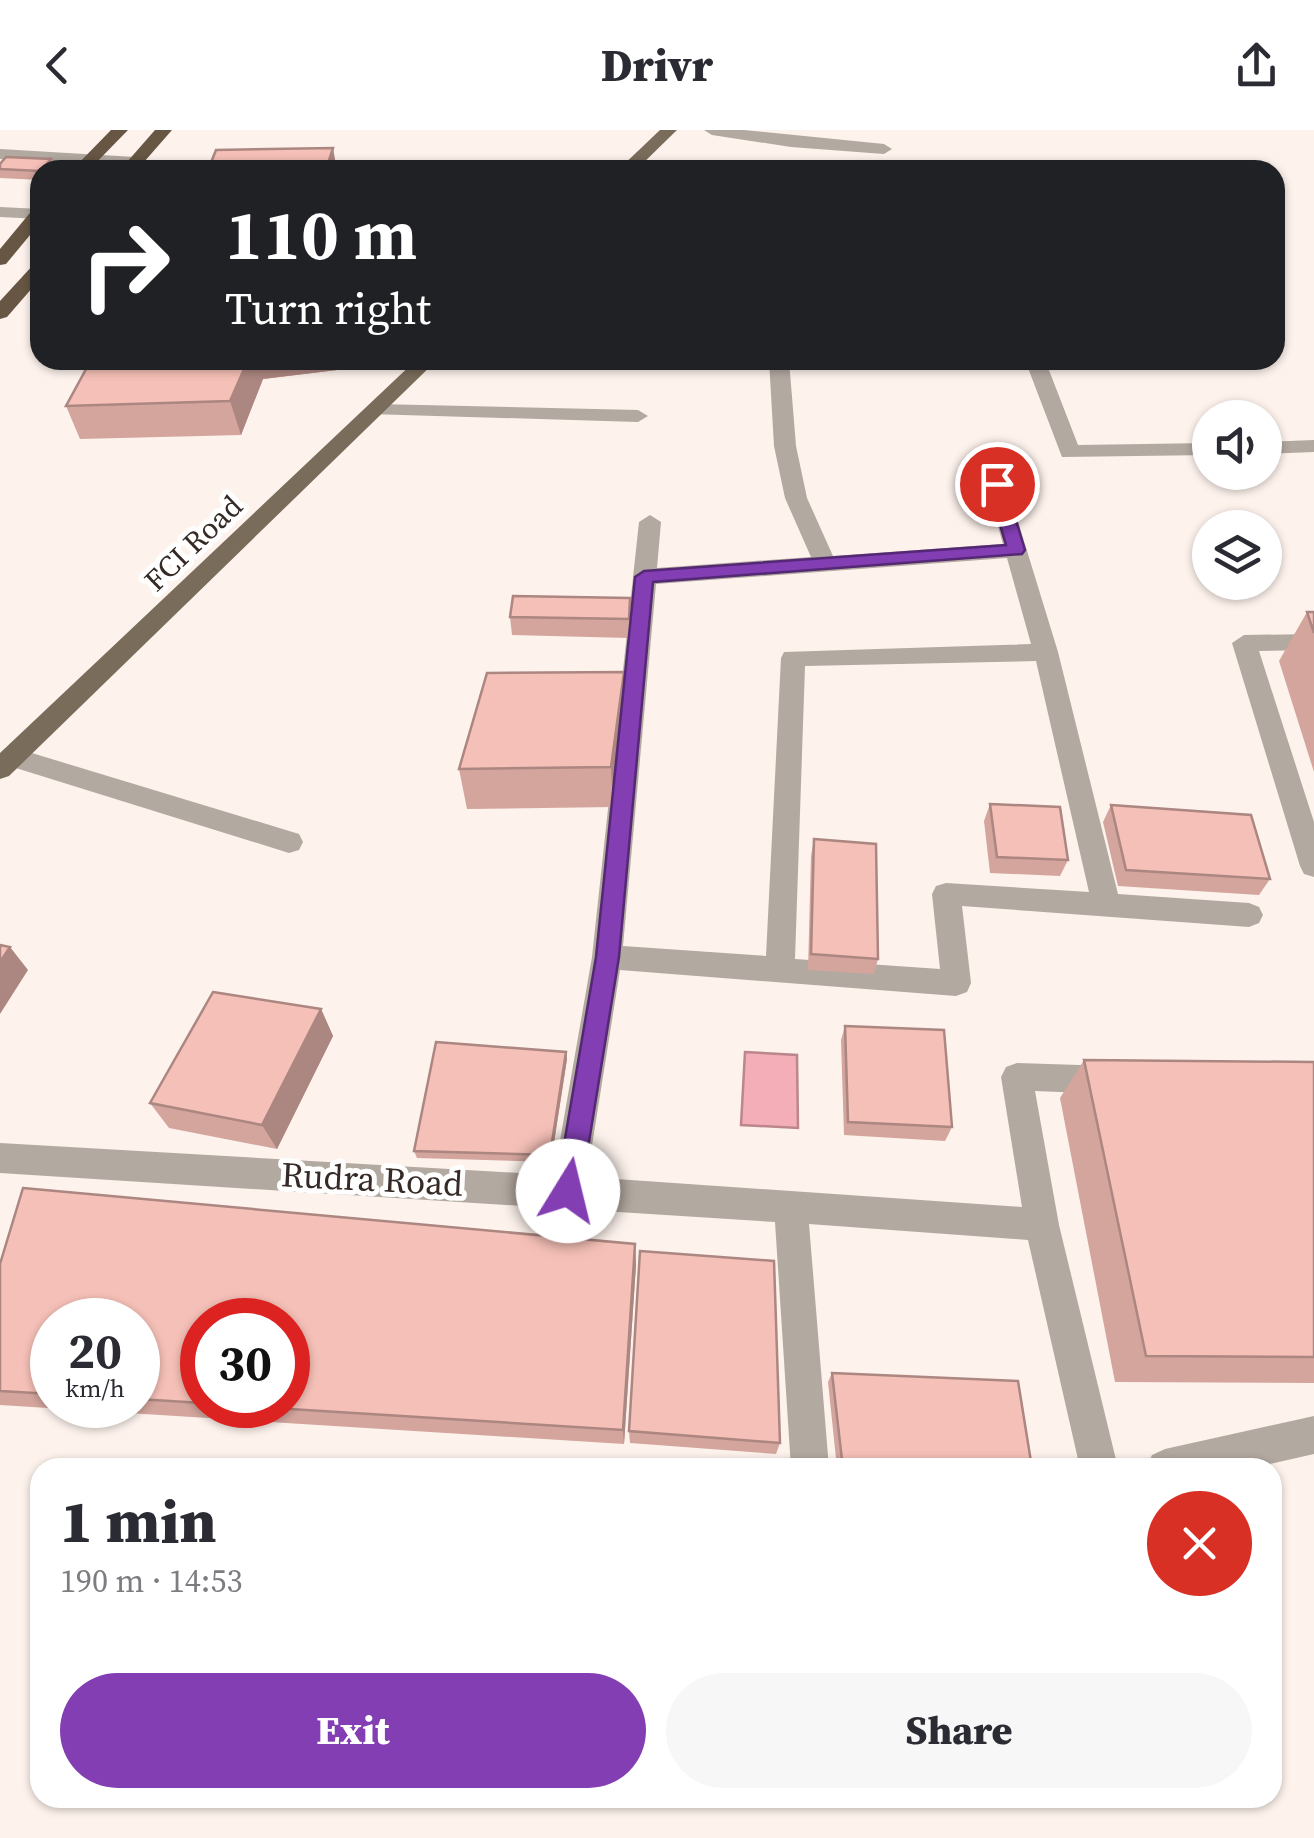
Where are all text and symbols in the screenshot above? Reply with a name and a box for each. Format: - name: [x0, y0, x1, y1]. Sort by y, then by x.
- text: Drivr: [601, 34, 713, 96]
- icon: back: [30, 38, 85, 93]
- icon: share: [1229, 38, 1284, 93]
- text: 110 m: [225, 186, 417, 282]
- icon: right: [60, 200, 190, 330]
- text: Turn right: [225, 277, 431, 339]
- map controls: [1192, 400, 1282, 600]
- button: sound: [1192, 400, 1282, 490]
- pin: [955, 442, 1040, 527]
- icon: arrive: [970, 457, 1025, 512]
- street label: FCI Road: [135, 486, 251, 600]
- button: layers: [1192, 510, 1282, 600]
- position arrow: [516, 1139, 620, 1243]
- street label: Rudra Road: [280, 1150, 464, 1208]
- speed limit sign: 30: [180, 1298, 310, 1428]
- text: 20: [68, 1316, 122, 1385]
- text: km/h: [65, 1371, 125, 1405]
- text: 1 min: [60, 1480, 216, 1562]
- button: close: [1147, 1491, 1252, 1596]
- text: 190 m · 14:53: [60, 1559, 242, 1603]
- button: Exit: [60, 1673, 646, 1788]
- button: Share: [666, 1673, 1252, 1788]

